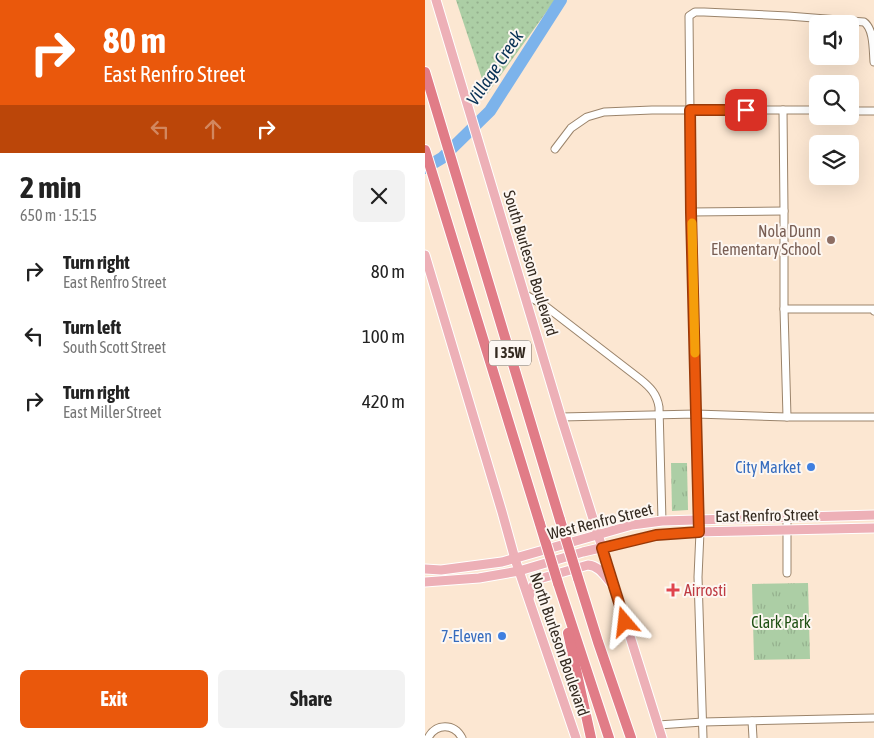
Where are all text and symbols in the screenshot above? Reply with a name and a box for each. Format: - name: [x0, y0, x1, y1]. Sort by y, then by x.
- map controls: [809, 15, 859, 185]
- button: sound: [809, 15, 859, 65]
- icon: right: [20, 20, 85, 85]
- text: 80 m: [103, 20, 166, 60]
- water label: Village Creek: [462, 25, 528, 109]
- text: East Renfro Street: [103, 61, 246, 87]
- button: search: [809, 75, 859, 125]
- pin: [725, 89, 767, 131]
- icon: arrive: [732, 96, 760, 124]
- icon: left: [146, 115, 174, 143]
- icon: ahead: [199, 115, 227, 143]
- icon: right: [252, 115, 280, 143]
- button: layers: [809, 135, 859, 185]
- text: 2 min: [20, 170, 81, 204]
- button: close: [353, 170, 405, 222]
- street label: South Burleson Boulevard: [500, 188, 562, 338]
- text: 650 m · 15:15: [20, 206, 97, 224]
- place label: Nola Dunn Elementary School: [711, 222, 822, 259]
- marker: Nola Dunn Elementary School: [825, 234, 837, 246]
- text: Turn right: [63, 251, 130, 273]
- icon: right: [20, 257, 48, 285]
- text: 80 m: [371, 260, 405, 282]
- text: East Renfro Street: [63, 273, 167, 291]
- text: Turn left: [63, 316, 121, 338]
- icon: left: [20, 322, 48, 350]
- text: 100 m: [362, 325, 405, 347]
- text: South Scott Street: [63, 338, 166, 356]
- road number: I 35W: [489, 340, 531, 366]
- text: Turn right: [63, 381, 130, 403]
- icon: right: [20, 387, 48, 415]
- text: 420 m: [362, 390, 405, 412]
- text: East Miller Street: [63, 403, 162, 421]
- place label: City Market: [735, 458, 801, 477]
- marker: City Market: [805, 461, 817, 473]
- street label: West Renfro Street: [546, 499, 655, 543]
- street label: East Renfro Street: [715, 505, 819, 525]
- street label: North Burleson Boulevard: [527, 570, 593, 718]
- place label: Airrosti: [684, 581, 726, 599]
- marker: Airrosti: [666, 583, 680, 597]
- position arrow: [598, 595, 650, 647]
- park label: Clark Park: [751, 613, 811, 631]
- place label: 7-Eleven: [441, 627, 492, 645]
- marker: 7-Eleven: [496, 630, 508, 642]
- button: Exit: [20, 670, 208, 728]
- button: Share: [218, 670, 405, 728]

